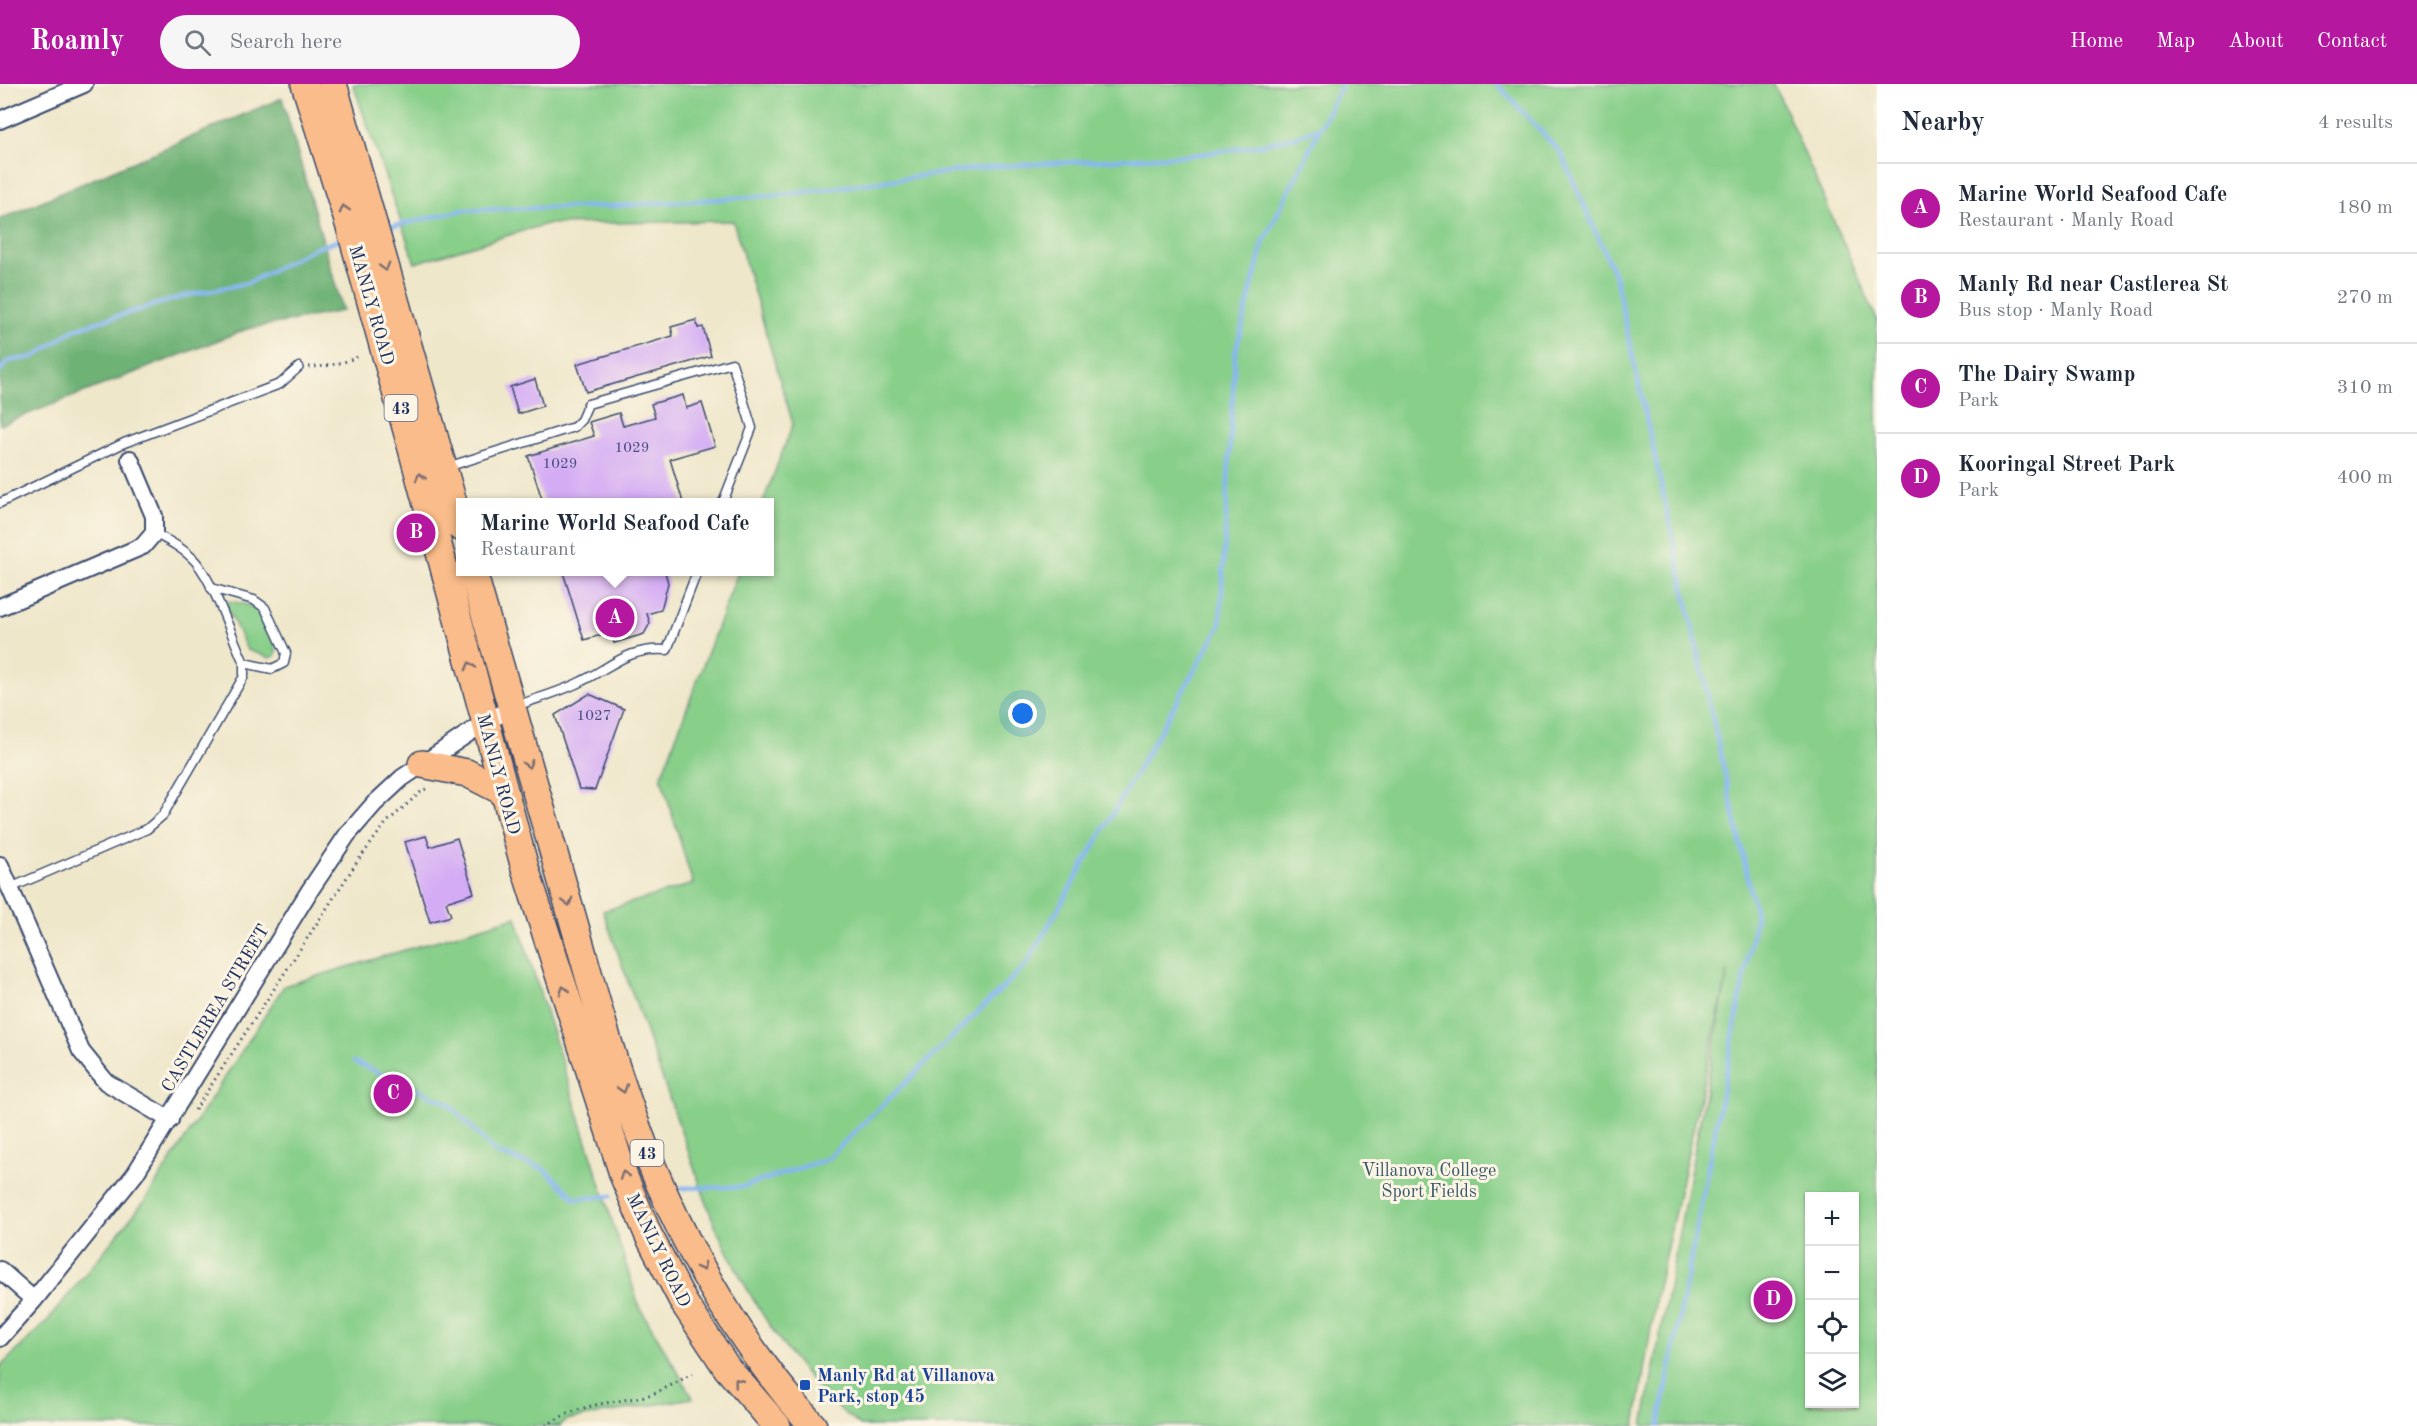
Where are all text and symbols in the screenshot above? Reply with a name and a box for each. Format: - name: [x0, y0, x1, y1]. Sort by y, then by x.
- search box: [160, 15, 580, 69]
- icon: search: [181, 26, 214, 59]
- text: Roamly: [30, 28, 124, 56]
- text: Search here: [229, 31, 342, 53]
- text: Home: [2070, 31, 2123, 52]
- text: Map: [2156, 31, 2195, 52]
- text: About: [2228, 31, 2284, 52]
- text: Contact: [2317, 31, 2387, 52]
- text: Nearby: [1901, 110, 1985, 136]
- text: 4 results: [2318, 113, 2393, 133]
- text: Marine World Seafood Cafe: [1958, 184, 2227, 206]
- text: A: [1913, 198, 1928, 218]
- text: 180 m: [2337, 198, 2393, 218]
- one-way arrow: [339, 204, 351, 215]
- text: Restaurant · Manly Road: [1958, 211, 2174, 231]
- street label: MANLY ROAD: [345, 243, 397, 367]
- one-way arrow: [378, 261, 390, 272]
- text: Manly Rd near Castlerea St: [1958, 274, 2228, 296]
- text: B: [1913, 288, 1928, 308]
- text: 270 m: [2337, 288, 2393, 308]
- text: Bus stop · Manly Road: [1958, 301, 2153, 321]
- text: The Dairy Swamp: [1958, 364, 2135, 386]
- text: C: [1914, 378, 1927, 398]
- text: 310 m: [2337, 378, 2393, 398]
- text: Park: [1958, 391, 1999, 411]
- road number: 43: [384, 395, 418, 421]
- house number: 1029: [615, 441, 649, 456]
- text: Kooringal Street Park: [1958, 454, 2175, 476]
- house number: 1029: [543, 457, 577, 472]
- text: D: [1913, 468, 1928, 488]
- text: 400 m: [2337, 468, 2393, 488]
- one-way arrow: [415, 472, 427, 483]
- text: Park: [1958, 481, 1999, 501]
- popup: [456, 498, 774, 576]
- pin: B: [396, 510, 436, 556]
- text: Marine World Seafood Cafe: [480, 513, 750, 535]
- text: Restaurant: [480, 540, 576, 560]
- pin: A: [596, 596, 634, 640]
- one-way arrow: [464, 661, 477, 671]
- your location: [1008, 699, 1037, 728]
- house number: 1027: [577, 709, 611, 724]
- street label: MANLY ROAD: [473, 712, 523, 837]
- one-way arrow: [521, 758, 533, 769]
- one-way arrow: [561, 896, 573, 907]
- street label: CASTLEREA STREET: [159, 922, 273, 1095]
- one-way arrow: [559, 985, 571, 996]
- pin: C: [374, 1072, 412, 1116]
- one-way arrow: [616, 1083, 628, 1094]
- road number: 43: [630, 1140, 664, 1166]
- park label: Villanova College Sport Fields: [1362, 1162, 1496, 1201]
- one-way arrow: [618, 1171, 631, 1181]
- street label: MANLY ROAD: [623, 1191, 693, 1310]
- map controls: [1805, 1192, 1859, 1408]
- button: +: [1805, 1192, 1859, 1246]
- button: −: [1805, 1246, 1859, 1300]
- one-way arrow: [695, 1261, 706, 1271]
- pin: D: [1754, 1278, 1792, 1322]
- button: locate: [1805, 1300, 1859, 1354]
- button: layers: [1805, 1354, 1859, 1408]
- place label: Manly Rd at Villanova Park, stop 45: [817, 1367, 995, 1406]
- one-way arrow: [735, 1377, 746, 1388]
- marker: Manly Rd at Villanova Park, stop 45: [798, 1378, 812, 1392]

